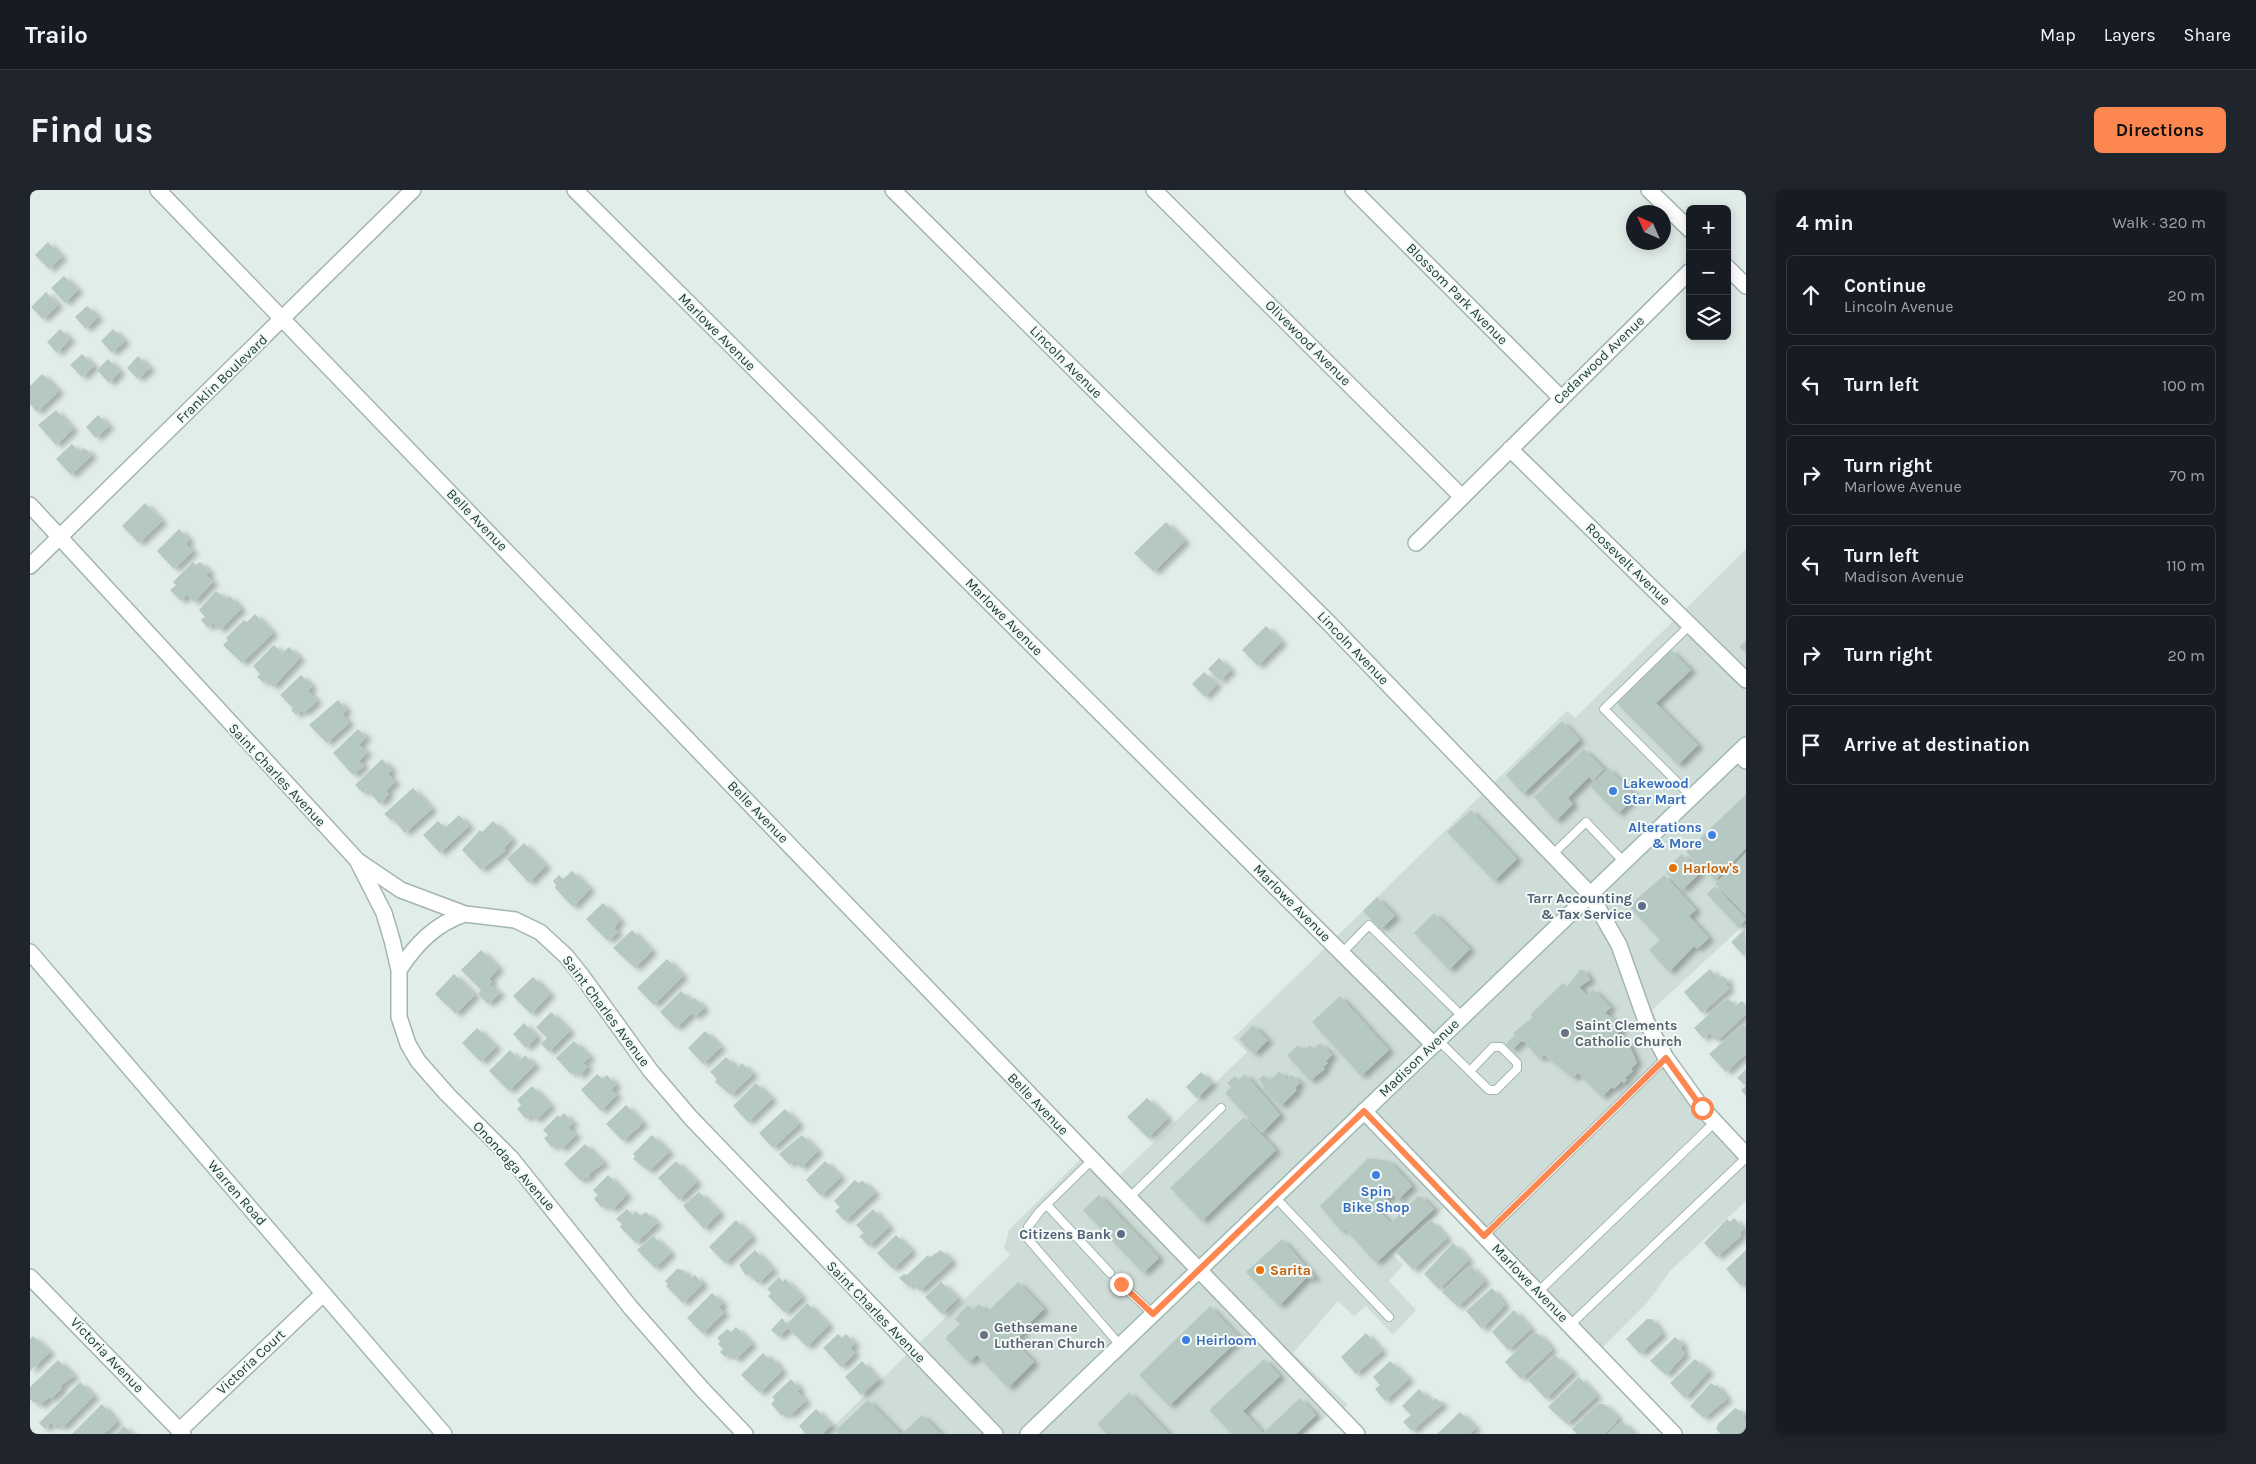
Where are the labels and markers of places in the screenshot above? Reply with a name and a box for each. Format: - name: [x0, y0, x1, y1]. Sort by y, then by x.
- place label: Lakewood Star Mart: [1623, 775, 1689, 808]
- marker: Lakewood Star Mart: [1607, 785, 1619, 797]
- place label: Alterations & More: [1628, 819, 1702, 852]
- marker: Alterations & More: [1706, 829, 1718, 841]
- place label: Harlow's: [1683, 860, 1739, 877]
- marker: Harlow's: [1667, 862, 1679, 874]
- place label: Tarr Accounting & Tax Service: [1527, 890, 1632, 923]
- marker: Tarr Accounting & Tax Service: [1636, 900, 1648, 912]
- place label: Saint Clements Catholic Church: [1575, 1017, 1682, 1050]
- marker: Saint Clements Catholic Church: [1559, 1027, 1571, 1039]
- marker: Spin Bike Shop: [1370, 1169, 1382, 1181]
- place label: Spin Bike Shop: [1342, 1183, 1410, 1216]
- place label: Citizens Bank: [1019, 1226, 1112, 1243]
- marker: Citizens Bank: [1115, 1228, 1127, 1240]
- place label: Sarita: [1270, 1262, 1311, 1279]
- marker: Sarita: [1254, 1264, 1266, 1276]
- place label: Gethsemane Lutheran Church: [994, 1319, 1105, 1352]
- marker: Gethsemane Lutheran Church: [978, 1329, 990, 1341]
- place label: Heirloom: [1196, 1332, 1257, 1349]
- marker: Heirloom: [1180, 1334, 1192, 1346]

